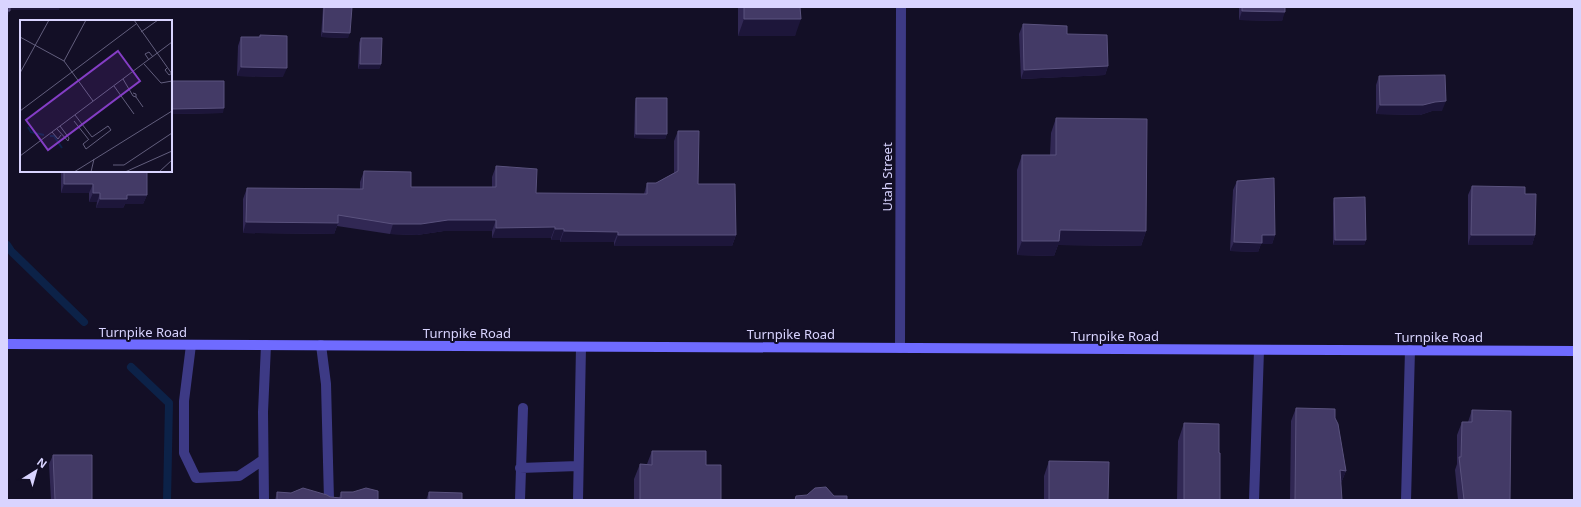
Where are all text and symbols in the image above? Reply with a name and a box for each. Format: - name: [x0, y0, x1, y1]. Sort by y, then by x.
- inset map: [20, 20, 172, 172]
- street label: Utah Street: [878, 142, 896, 212]
- street label: Turnpike Road: [99, 323, 187, 341]
- street label: Turnpike Road: [423, 324, 511, 342]
- street label: Turnpike Road: [747, 325, 835, 343]
- street label: Turnpike Road: [1071, 327, 1159, 345]
- street label: Turnpike Road: [1395, 328, 1483, 346]
- north arrow: [16, 451, 56, 491]
- text: N: [34, 454, 50, 471]

